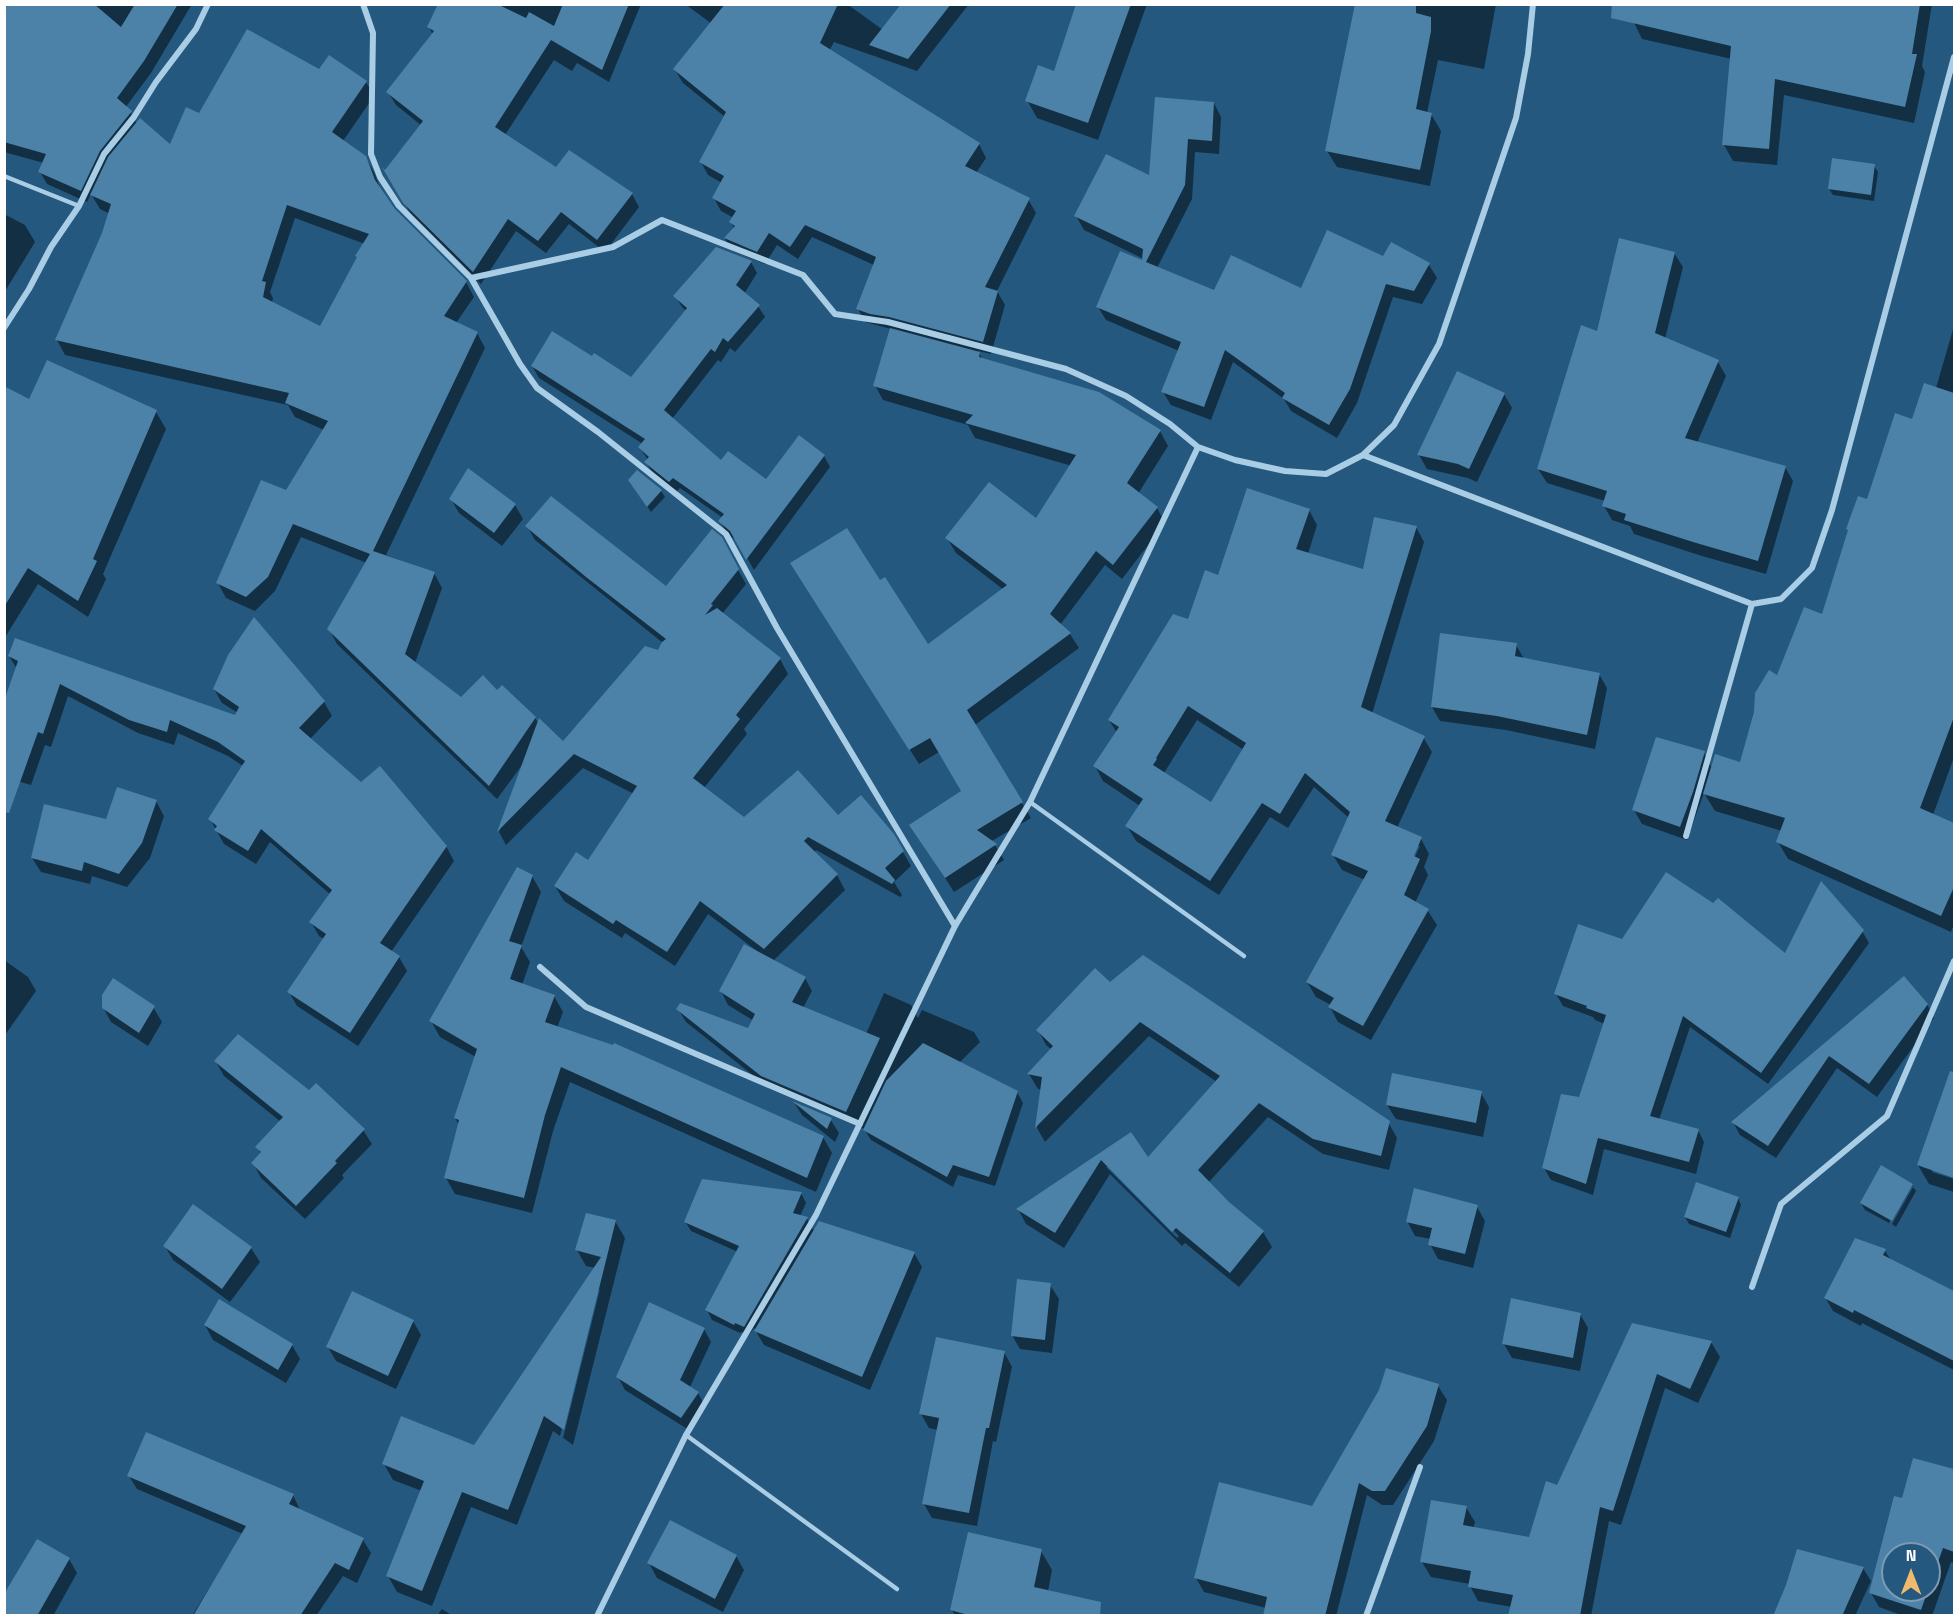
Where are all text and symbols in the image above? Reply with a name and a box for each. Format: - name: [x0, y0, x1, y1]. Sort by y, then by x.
- north arrow: [1881, 1542, 1941, 1602]
- text: N: [1906, 1545, 1916, 1566]

